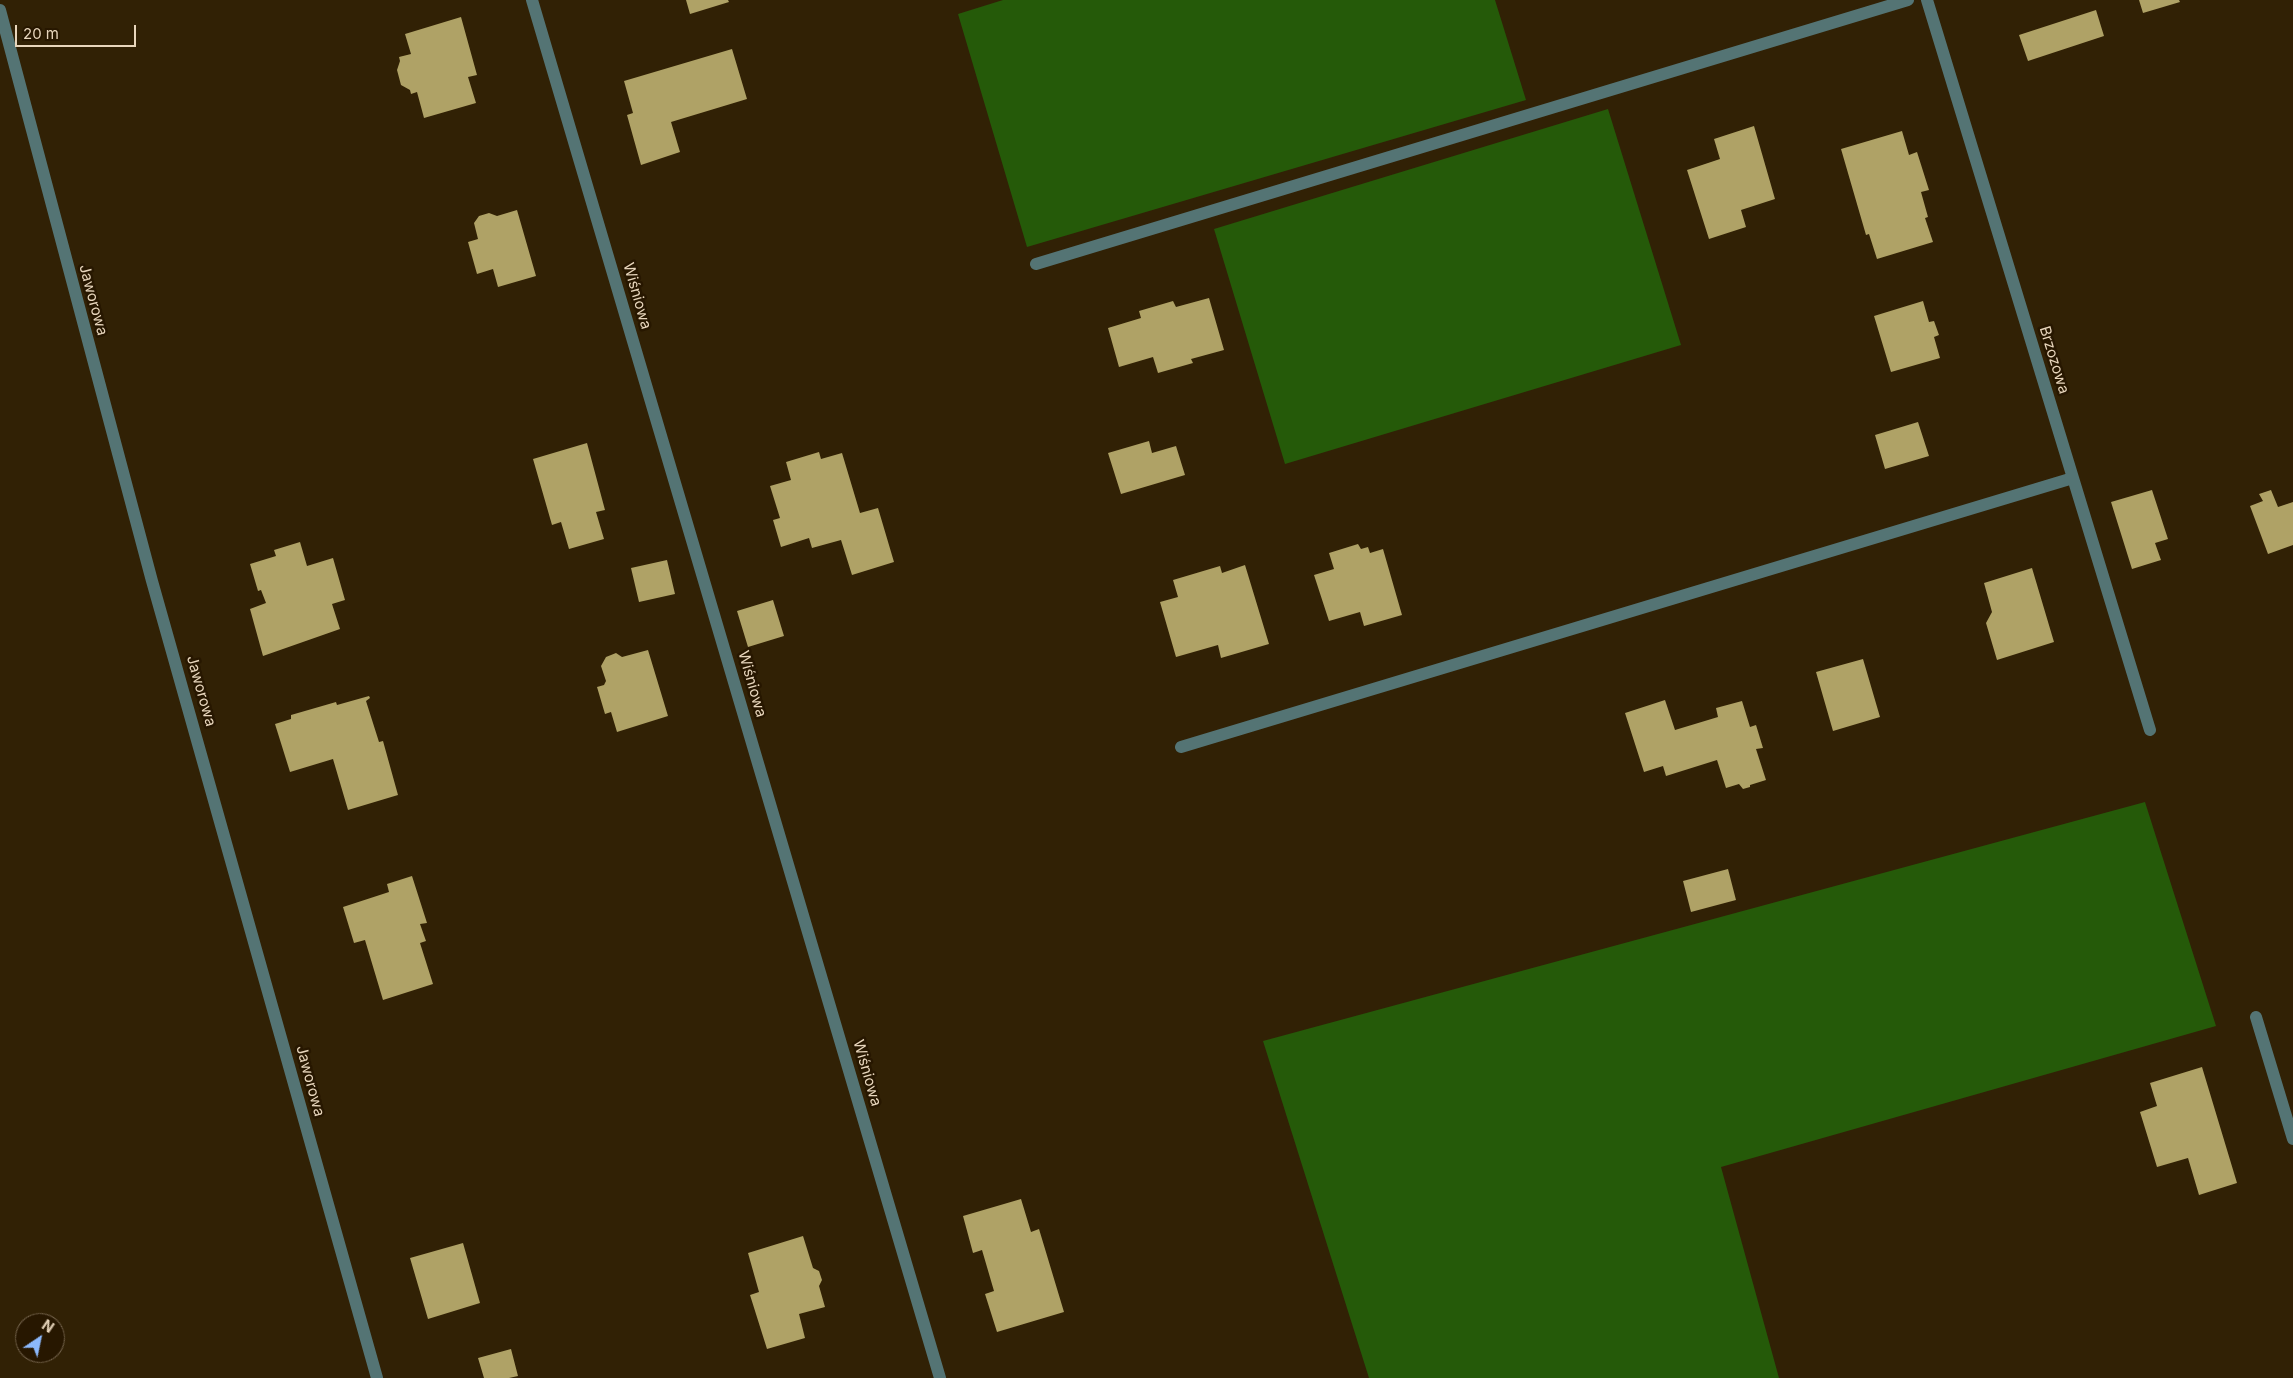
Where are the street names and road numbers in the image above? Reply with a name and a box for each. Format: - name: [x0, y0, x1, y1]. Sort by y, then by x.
- street label: Wiśniowa: [619, 261, 655, 331]
- street label: Jaworowa: [75, 263, 111, 337]
- street label: Brzozowa: [2035, 324, 2073, 396]
- street label: Wiśniowa: [734, 649, 770, 719]
- street label: Jaworowa: [182, 654, 220, 728]
- street label: Wiśniowa: [849, 1038, 885, 1108]
- street label: Jaworowa: [292, 1044, 328, 1118]

